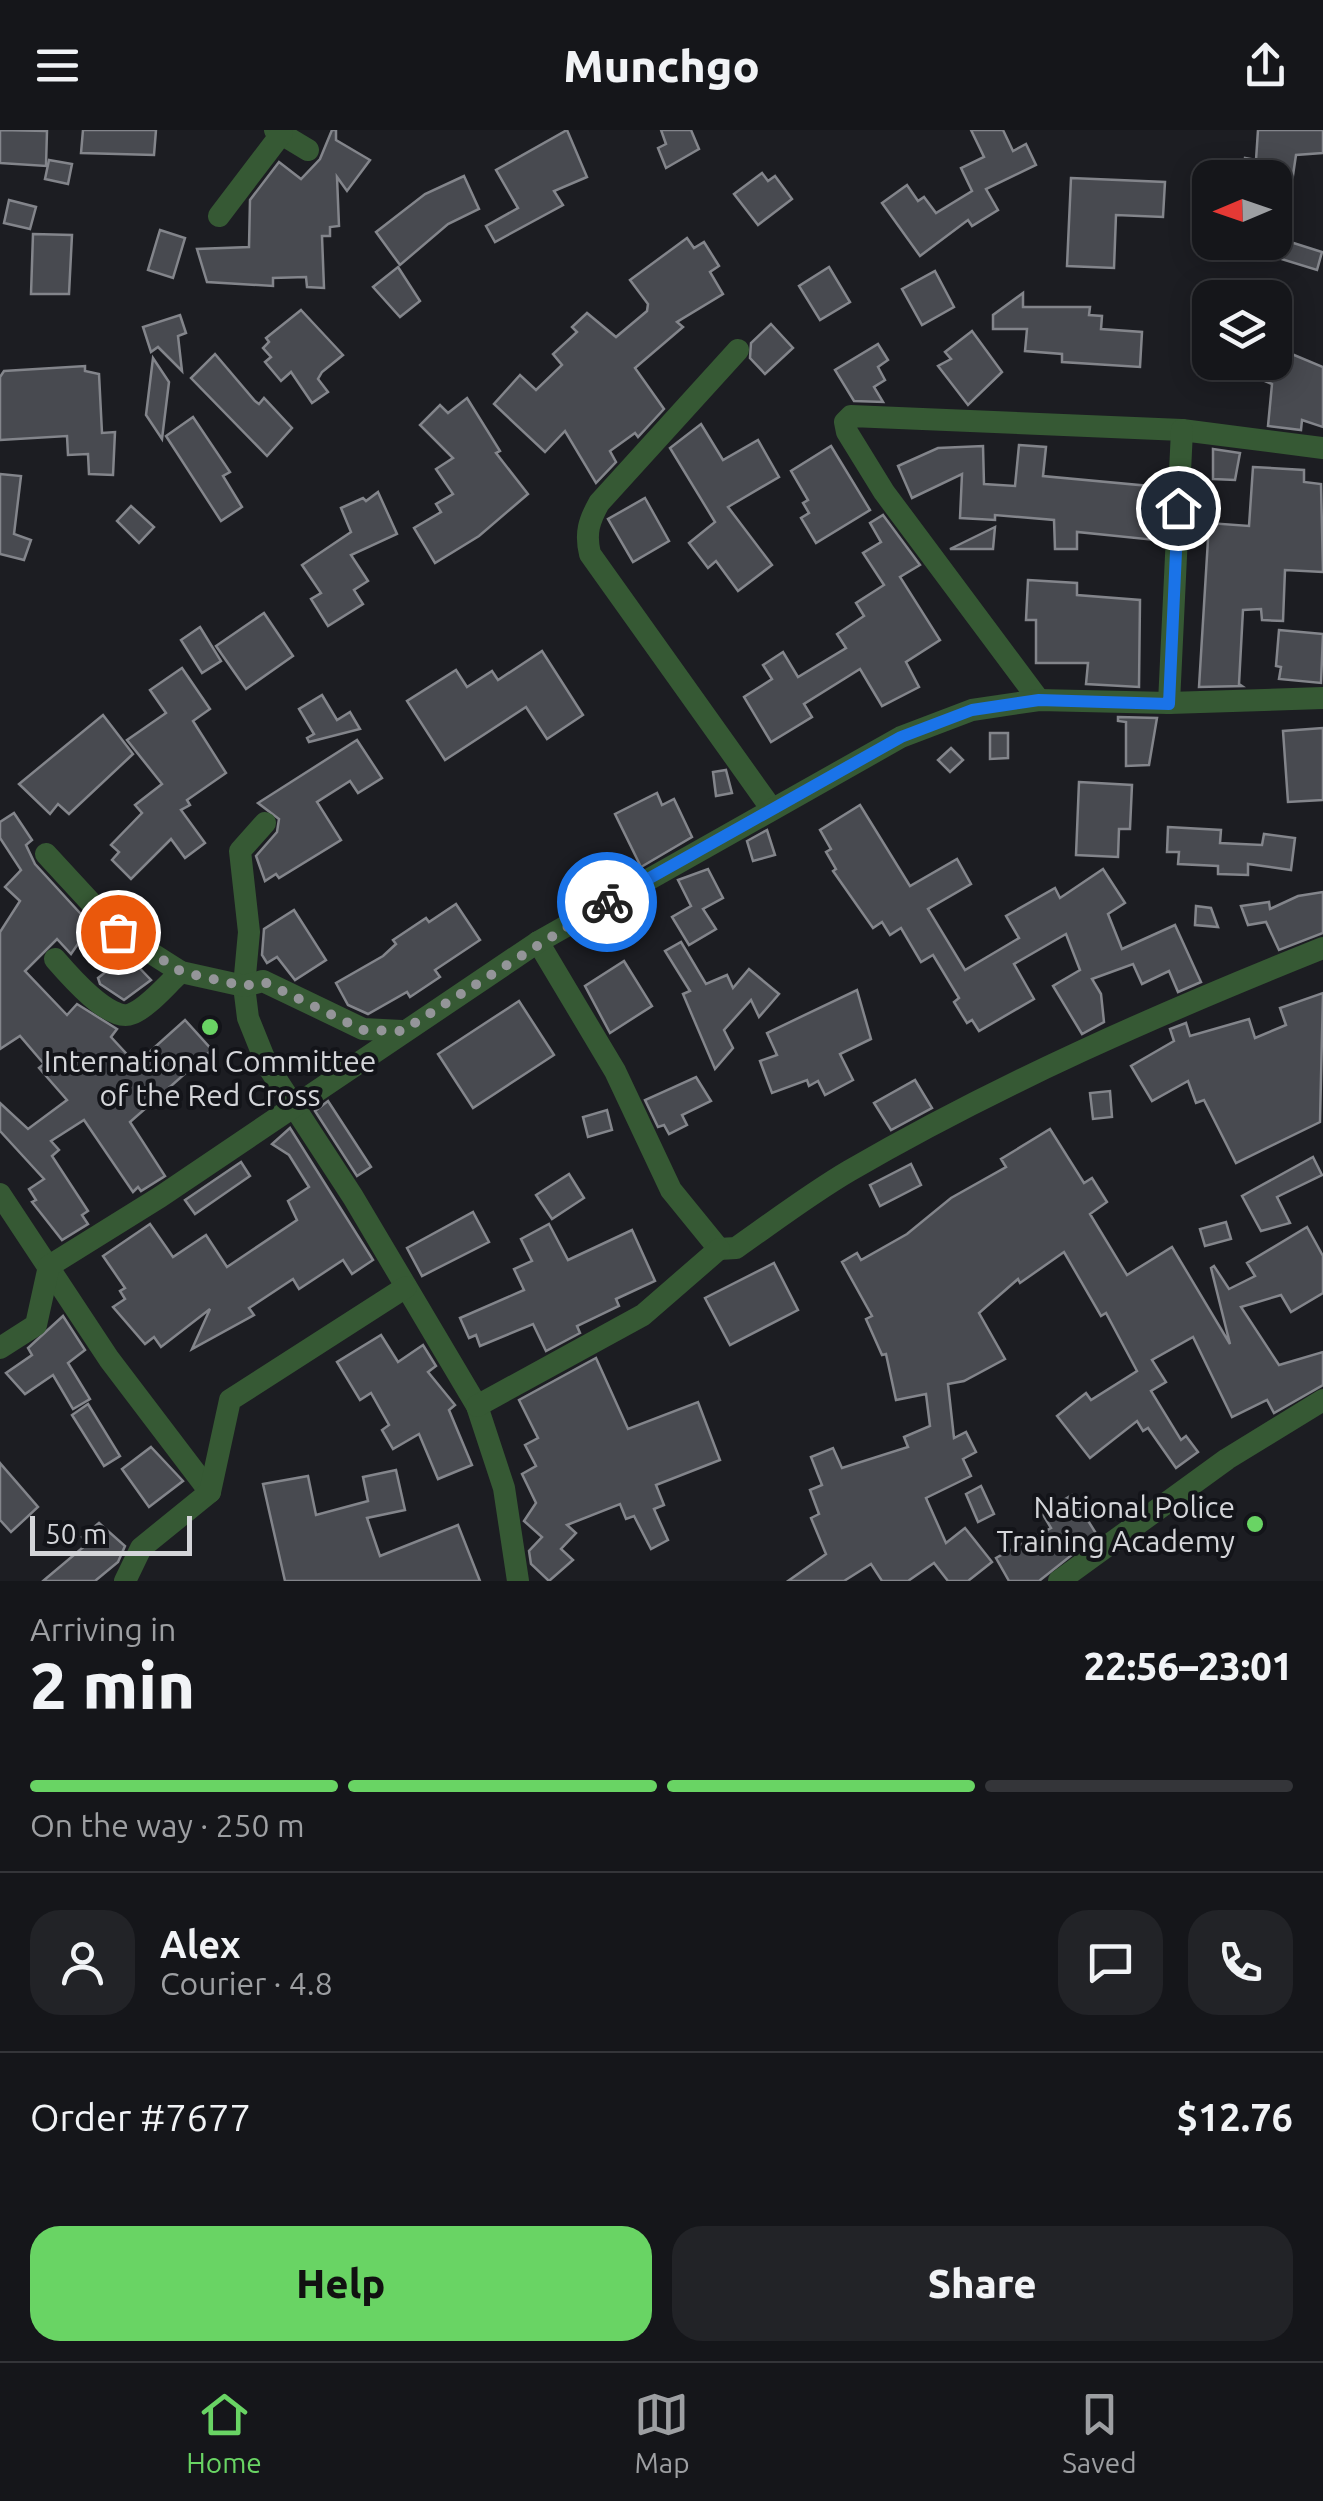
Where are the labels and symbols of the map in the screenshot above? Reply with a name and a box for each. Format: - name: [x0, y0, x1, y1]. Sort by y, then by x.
- north arrow: [1192, 160, 1292, 260]
- pin: [1136, 466, 1221, 551]
- courier: [557, 852, 657, 952]
- pin: [76, 890, 161, 975]
- marker: International Committee of the Red Cross: [199, 1016, 221, 1038]
- place label: International Committee of the Red Cross: [44, 1044, 376, 1112]
- place label: National Police Training Academy: [996, 1490, 1235, 1558]
- scale bar: [30, 1511, 192, 1556]
- marker: National Police Training Academy: [1244, 1513, 1266, 1535]

